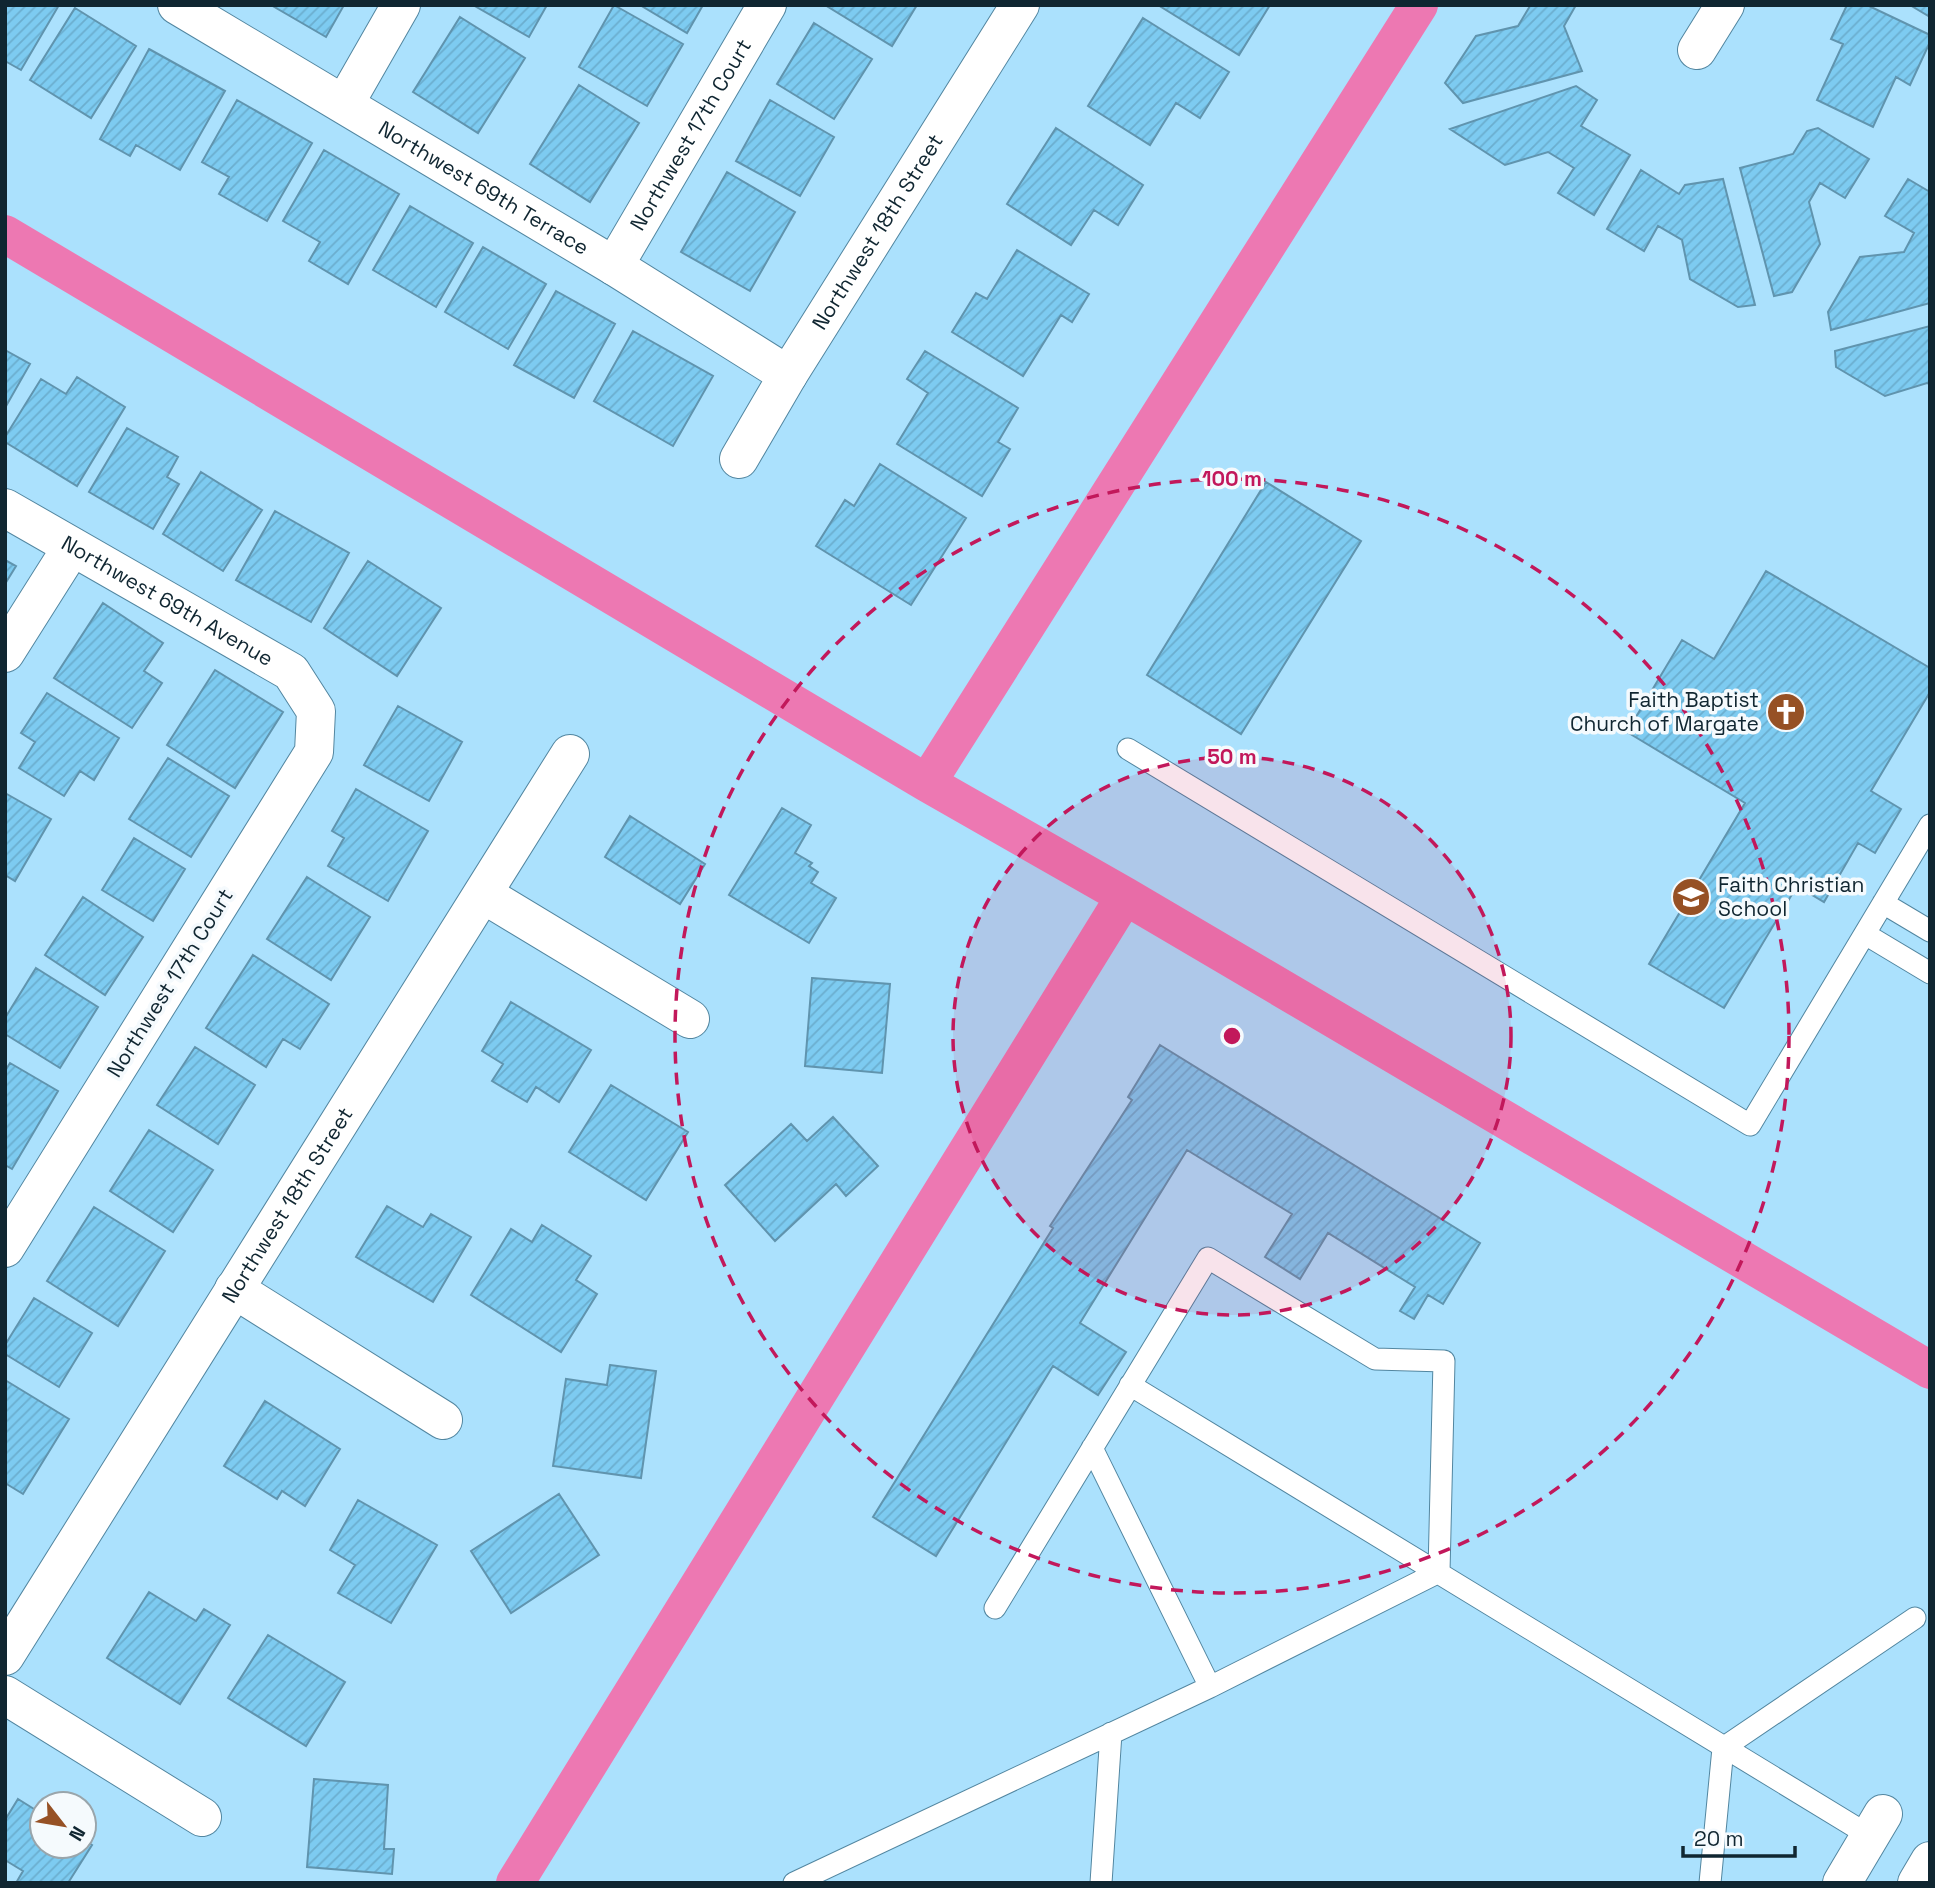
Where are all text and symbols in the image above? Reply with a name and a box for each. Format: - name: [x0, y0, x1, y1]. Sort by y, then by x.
- street label: Northwest 17th Court: [624, 34, 757, 235]
- street label: Northwest 69th Terrace: [374, 114, 594, 261]
- street label: Northwest 18th Street: [806, 129, 949, 335]
- text: 100 m: [1202, 465, 1262, 492]
- street label: Northwest 69th Avenue: [57, 529, 278, 672]
- place label: Faith Baptist Church of Margate: [1570, 686, 1759, 737]
- church icon: Faith Baptist Church of Margate: [1765, 691, 1807, 733]
- text: 50 m: [1207, 743, 1257, 770]
- place label: Faith Christian School: [1718, 871, 1864, 922]
- school or university icon: Faith Christian School: [1670, 876, 1712, 918]
- street label: Northwest 17th Court: [100, 883, 239, 1082]
- centre of rings: [1220, 1024, 1244, 1048]
- street label: Northwest 18th Street: [215, 1102, 358, 1308]
- north arrow: [28, 1790, 98, 1860]
- scale bar: [1683, 1814, 1795, 1858]
- text: N: [63, 1822, 91, 1845]
- text: 20 m: [1694, 1825, 1744, 1852]

